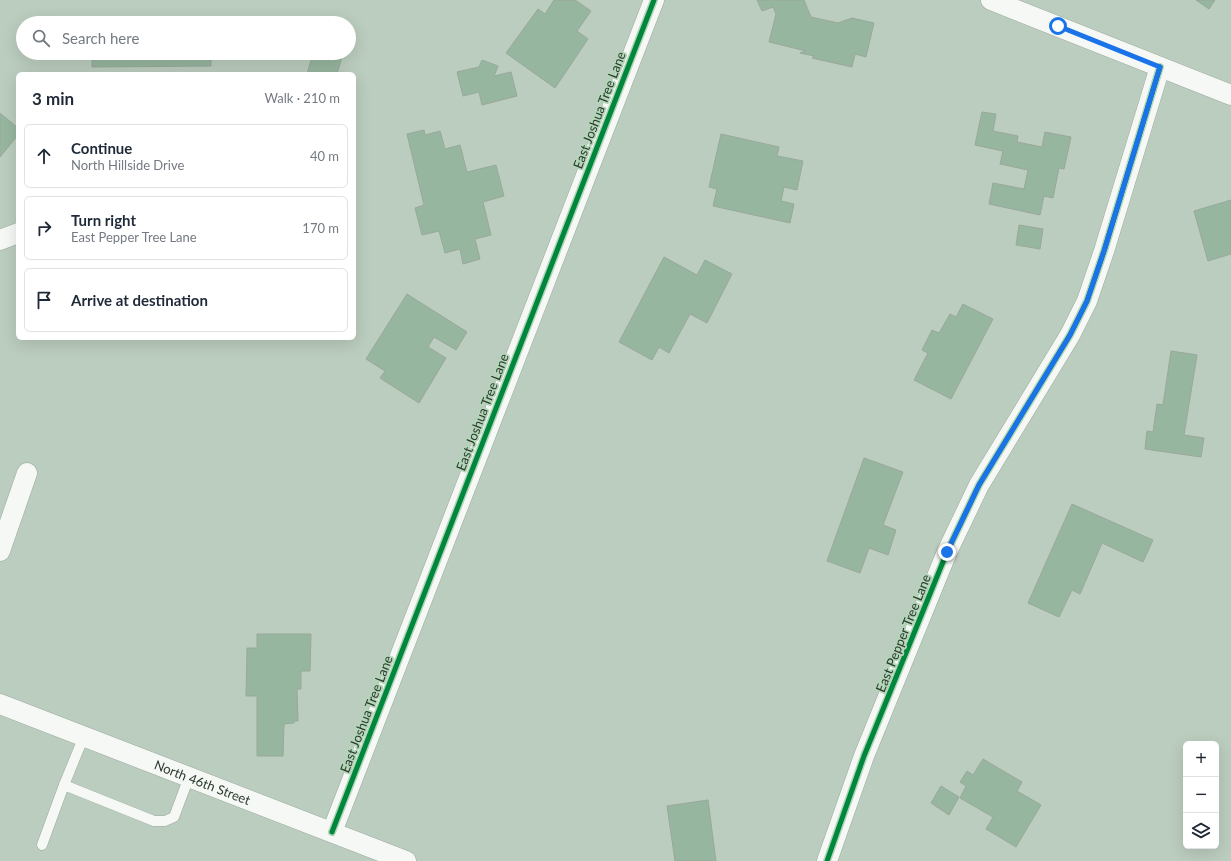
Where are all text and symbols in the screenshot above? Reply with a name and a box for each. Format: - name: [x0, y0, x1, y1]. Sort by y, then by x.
- search box: [16, 16, 356, 60]
- route start: [1049, 17, 1067, 35]
- icon: search: [30, 27, 52, 49]
- text: Search here: [62, 29, 139, 47]
- street label: East Joshua Tree Lane: [569, 49, 629, 171]
- text: 3 min: [32, 88, 74, 109]
- text: Walk · 210 m: [264, 90, 340, 106]
- text: Continue: [71, 139, 132, 157]
- icon: ahead: [33, 145, 55, 167]
- text: 40 m: [310, 148, 339, 164]
- text: North Hillside Drive: [71, 157, 184, 173]
- text: Turn right: [71, 211, 136, 229]
- icon: right: [33, 217, 55, 239]
- text: 170 m: [302, 220, 339, 236]
- text: East Pepper Tree Lane: [71, 229, 197, 245]
- icon: arrive: [33, 289, 55, 311]
- text: Arrive at destination: [71, 291, 208, 309]
- street label: East Joshua Tree Lane: [452, 351, 512, 473]
- route end: [938, 543, 956, 561]
- street label: East Pepper Tree Lane: [872, 572, 934, 694]
- street label: East Joshua Tree Lane: [336, 653, 396, 775]
- map controls: [1183, 741, 1219, 849]
- button: +: [1183, 741, 1219, 777]
- street label: North 46th Street: [152, 756, 253, 808]
- button: −: [1183, 777, 1219, 813]
- button: layers: [1183, 813, 1219, 849]

